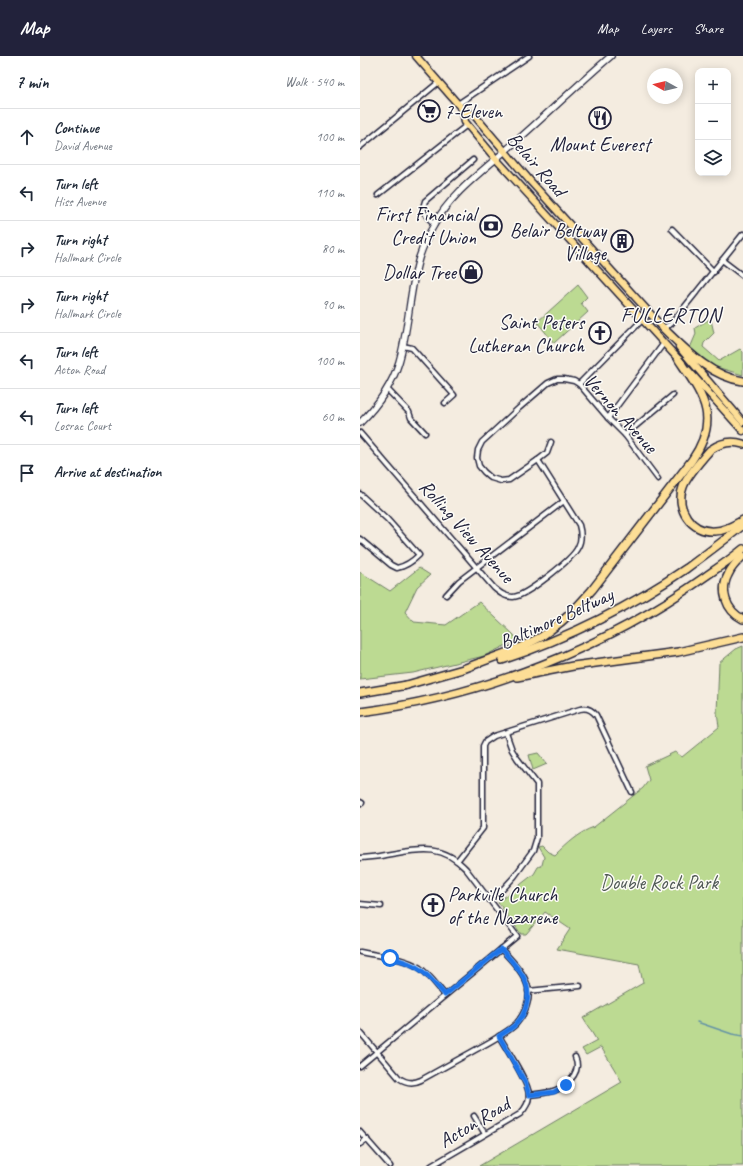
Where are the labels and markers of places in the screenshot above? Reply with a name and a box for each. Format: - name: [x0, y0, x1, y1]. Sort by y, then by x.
- supermarket icon: 7-Eleven: [416, 98, 442, 124]
- place label: 7-Eleven: [444, 99, 503, 124]
- restaurant icon: Mount Everest: [587, 105, 613, 131]
- place label: Mount Everest: [550, 132, 653, 157]
- place label: First Financial Credit Union: [376, 202, 480, 250]
- bank icon: First Financial Credit Union: [478, 213, 504, 239]
- place label: Belair Beltway Village: [510, 218, 608, 266]
- building icon: Belair Beltway Village: [609, 228, 635, 254]
- shop icon: Dollar Tree: [458, 259, 484, 285]
- place label: Dollar Tree: [383, 260, 457, 285]
- place label: Saint Peters Lutheran Church: [468, 310, 586, 358]
- church icon: Saint Peters Lutheran Church: [587, 320, 613, 346]
- place label: Parkville Church of the Nazarene: [448, 882, 559, 930]
- church icon: Parkville Church of the Nazarene: [420, 892, 446, 918]

